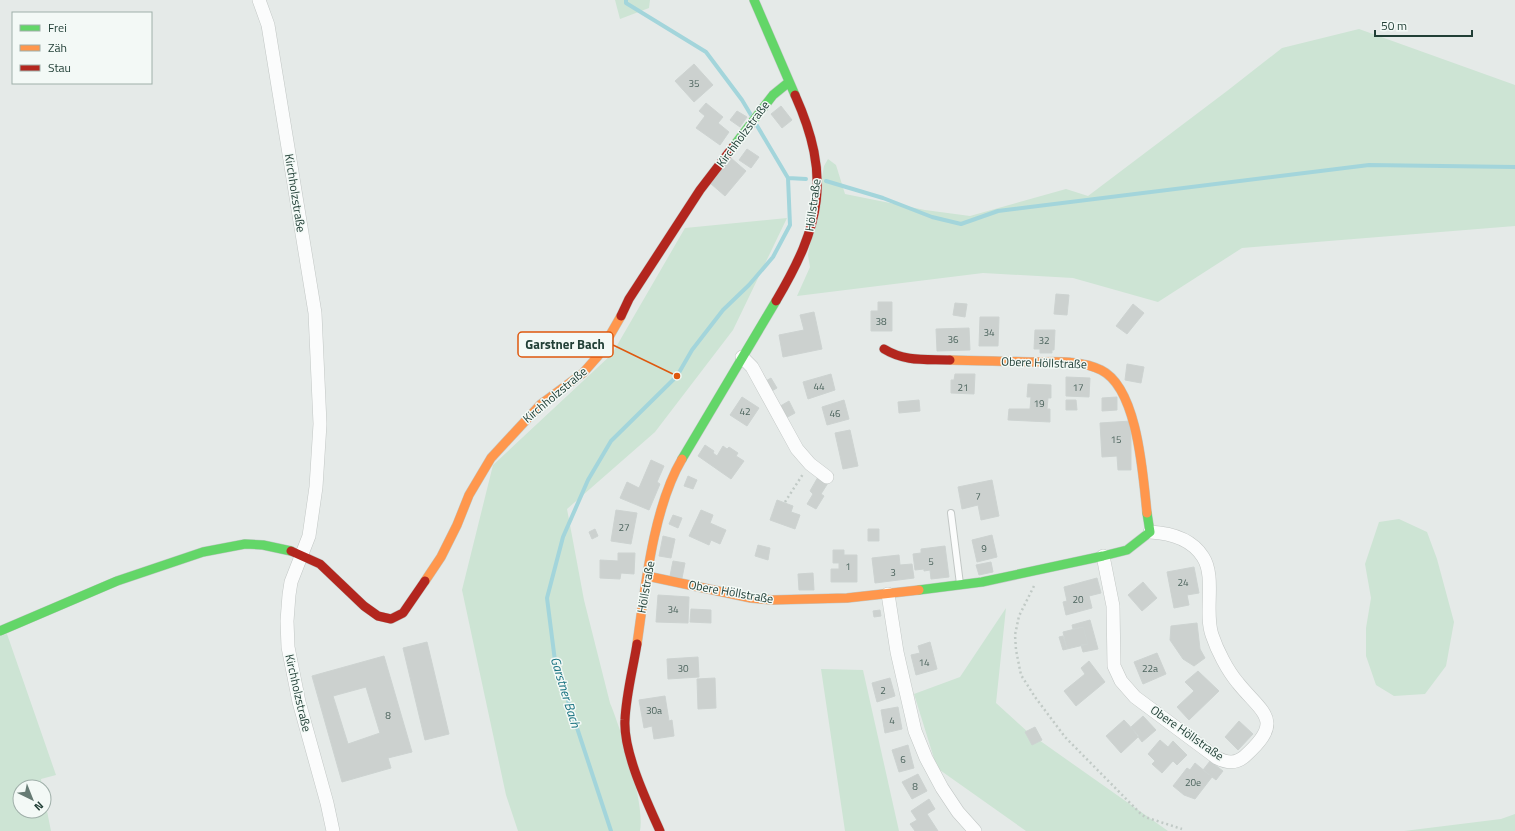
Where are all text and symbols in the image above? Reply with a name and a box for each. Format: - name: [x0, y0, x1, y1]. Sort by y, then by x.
- legend: [12, 12, 152, 84]
- scale bar: [1375, 12, 1472, 38]
- text: 50 m: [1381, 16, 1407, 35]
- text: Frei: [48, 18, 67, 37]
- text: Zäh: [48, 38, 67, 57]
- text: Stau: [48, 58, 71, 77]
- house number: 35: [688, 76, 700, 91]
- street label: Kirchholzstraße: [711, 96, 774, 171]
- street label: Kirchholzstraße: [280, 152, 311, 233]
- street label: Höllstraße: [799, 177, 826, 232]
- house number: 38: [875, 314, 887, 329]
- house number: 34: [983, 325, 995, 340]
- callout: Garstner Bach: [518, 332, 613, 357]
- house number: 36: [947, 332, 959, 347]
- house number: 32: [1038, 333, 1050, 348]
- text: Garstner Bach: [525, 334, 605, 354]
- street label: Obere Höllstraße: [1001, 352, 1087, 373]
- street label: Kirchholzstraße: [518, 362, 591, 427]
- house number: 44: [813, 379, 825, 394]
- house number: 21: [957, 380, 969, 395]
- house number: 17: [1072, 380, 1084, 395]
- house number: 19: [1033, 396, 1045, 411]
- house number: 42: [739, 404, 751, 419]
- house number: 46: [829, 406, 841, 421]
- house number: 15: [1110, 432, 1122, 447]
- house number: 7: [975, 489, 981, 504]
- house number: 27: [618, 520, 630, 535]
- house number: 9: [981, 541, 987, 556]
- house number: 5: [928, 554, 934, 569]
- street label: Höllstraße: [632, 559, 659, 615]
- house number: 1: [845, 559, 851, 574]
- house number: 3: [890, 565, 896, 580]
- street label: Obere Höllstraße: [687, 575, 775, 608]
- house number: 24: [1177, 575, 1189, 590]
- house number: 20: [1072, 592, 1084, 607]
- house number: 34: [667, 602, 679, 617]
- street label: Kirchholzstraße: [280, 652, 317, 734]
- water label: Garstner Bach: [546, 654, 586, 730]
- house number: 14: [918, 655, 930, 670]
- house number: 30: [677, 661, 689, 676]
- house number: 22a: [1142, 661, 1158, 676]
- house number: 2: [880, 683, 886, 698]
- street label: Obere Höllstraße: [1147, 700, 1228, 765]
- house number: 30a: [646, 703, 662, 718]
- house number: 8: [385, 708, 391, 723]
- house number: 4: [889, 713, 895, 728]
- house number: 6: [900, 752, 906, 767]
- house number: 20e: [1185, 775, 1201, 790]
- north arrow: [12, 779, 52, 819]
- house number: 8: [912, 779, 918, 794]
- text: N: [31, 798, 47, 815]

